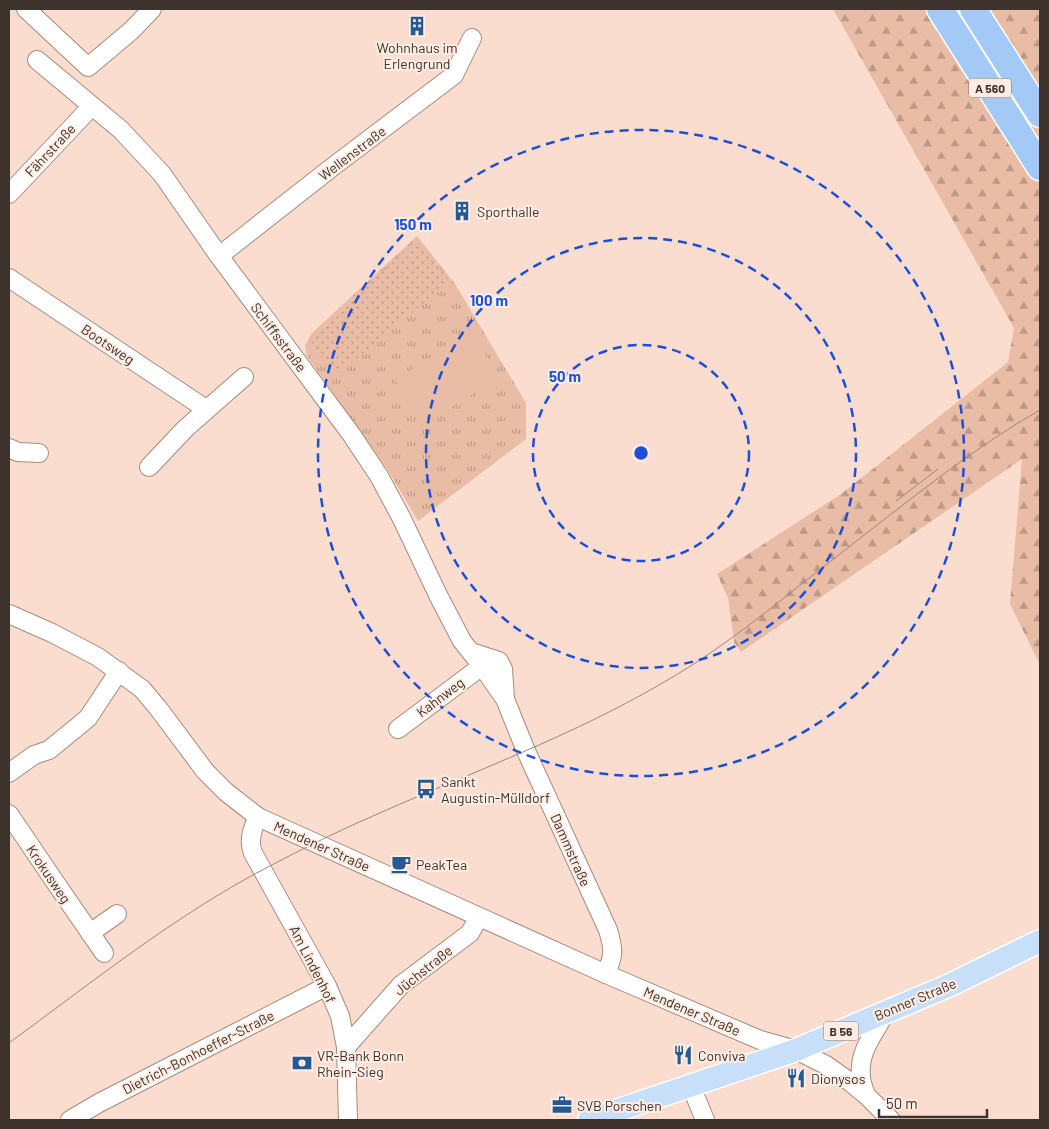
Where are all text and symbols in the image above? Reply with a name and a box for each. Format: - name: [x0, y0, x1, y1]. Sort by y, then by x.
- building icon: Wohnhaus im Erlengrund: [406, 15, 428, 37]
- place label: Wohnhaus im Erlengrund: [376, 39, 458, 72]
- road number: A 560: [969, 78, 1011, 98]
- street label: Fährstraße: [21, 120, 79, 180]
- street label: Wellenstraße: [315, 122, 389, 184]
- building icon: Sporthalle: [451, 200, 473, 222]
- place label: Sporthalle: [477, 203, 539, 220]
- text: 150 m: [394, 215, 432, 233]
- text: 100 m: [470, 291, 508, 309]
- street label: Schiffsstraße: [247, 299, 311, 375]
- street label: Bootsweg: [78, 320, 138, 368]
- text: 50 m: [549, 367, 581, 385]
- centre of rings: [632, 444, 650, 462]
- street label: Kahnweg: [413, 674, 467, 720]
- place label: Sankt Augustin-Mülldorf: [441, 773, 550, 806]
- bus stop icon: Sankt Augustin-Mülldorf: [415, 778, 437, 800]
- street label: Dammstraße: [547, 811, 595, 889]
- street label: Mendener Straße: [271, 817, 373, 875]
- street label: Krokusweg: [23, 842, 75, 906]
- cafe icon: PeakTea: [390, 853, 412, 875]
- place label: PeakTea: [416, 856, 467, 873]
- street label: Am Lindenhof: [286, 923, 340, 1005]
- street label: Jüchstraße: [391, 941, 455, 999]
- street label: Bonner Straße: [871, 974, 959, 1024]
- street label: Mendener Straße: [641, 983, 743, 1039]
- street label: Dietrich-Bonhoeffer-Straße: [119, 1006, 277, 1098]
- road number: B 56: [824, 1021, 858, 1040]
- restaurant icon: Conviva: [672, 1044, 694, 1066]
- place label: VR-Bank Bonn Rhein-Sieg: [317, 1047, 404, 1080]
- place label: Conviva: [698, 1047, 745, 1064]
- bank icon: VR-Bank Bonn Rhein-Sieg: [291, 1052, 313, 1074]
- restaurant icon: Dionysos: [785, 1067, 807, 1089]
- place label: Dionysos: [811, 1070, 866, 1087]
- scale bar: [879, 1086, 986, 1118]
- office icon: SVB Porschen: [551, 1094, 573, 1116]
- text: 50 m: [886, 1094, 918, 1112]
- place label: SVB Porschen: [577, 1097, 662, 1114]

